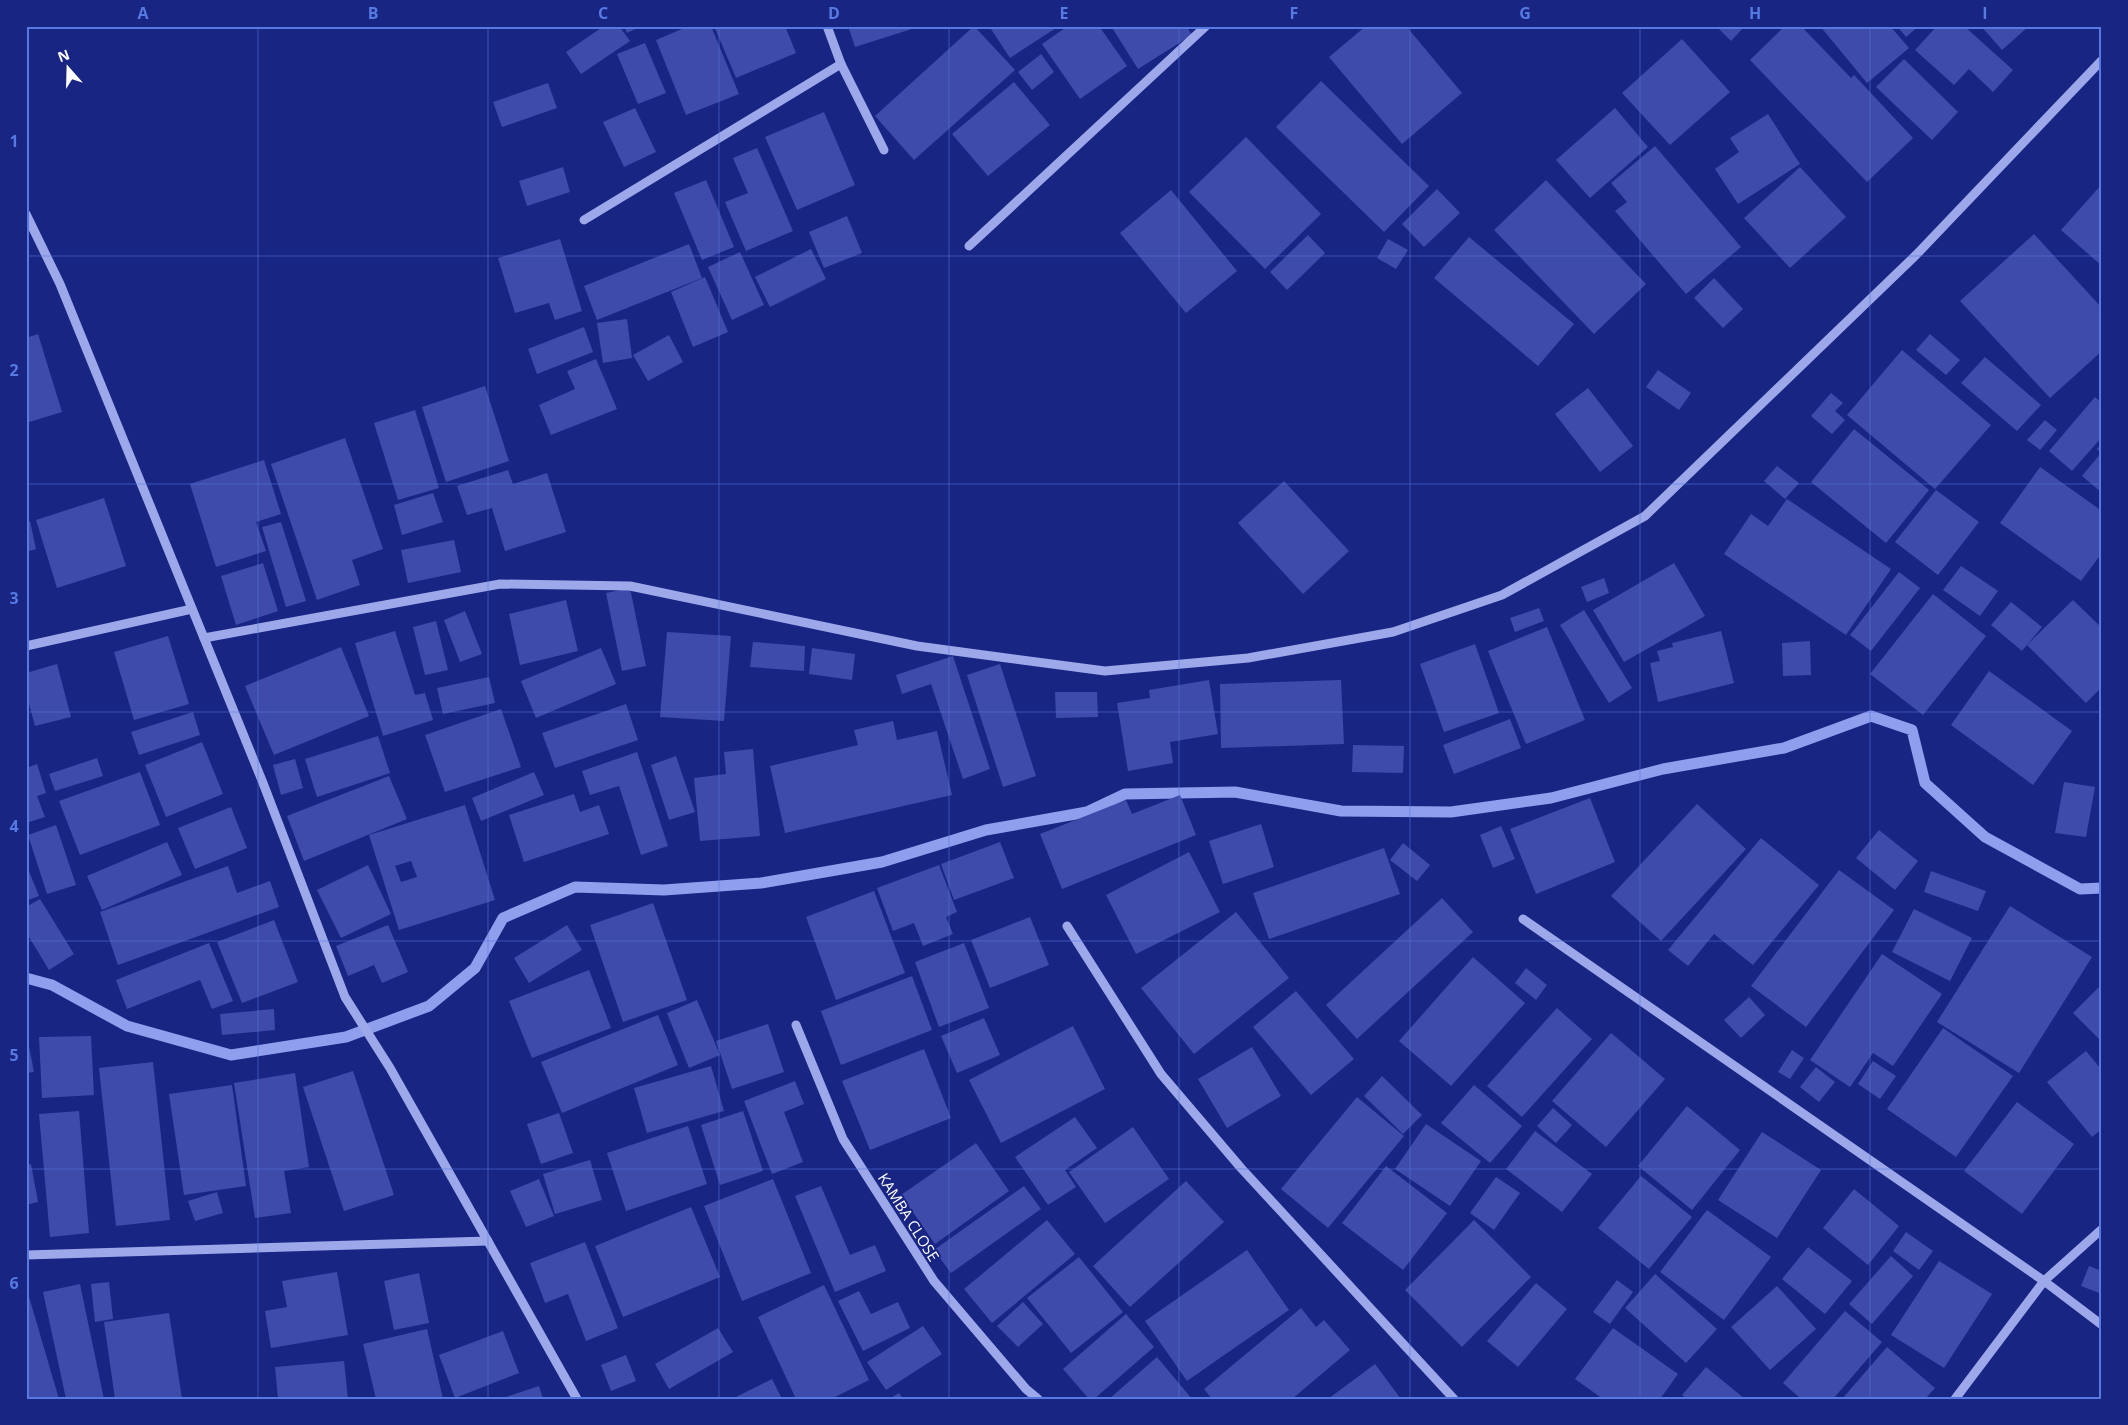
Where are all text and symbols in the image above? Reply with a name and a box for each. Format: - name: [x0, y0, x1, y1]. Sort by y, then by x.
- text: A: [137, 2, 149, 24]
- text: B: [368, 2, 378, 24]
- text: C: [598, 2, 608, 24]
- text: D: [828, 2, 840, 24]
- text: E: [1060, 2, 1069, 24]
- text: F: [1290, 2, 1298, 24]
- text: G: [1519, 2, 1531, 24]
- text: H: [1749, 2, 1761, 24]
- text: I: [1982, 2, 1988, 24]
- north arrow: [42, 42, 92, 92]
- text: N: [55, 44, 72, 66]
- text: 1: [9, 130, 19, 152]
- text: 2: [9, 359, 19, 381]
- text: 3: [9, 587, 19, 609]
- text: 4: [9, 815, 19, 837]
- text: 5: [9, 1044, 19, 1066]
- street label: KAMBA CLOSE: [874, 1169, 944, 1265]
- text: 6: [9, 1272, 19, 1294]

